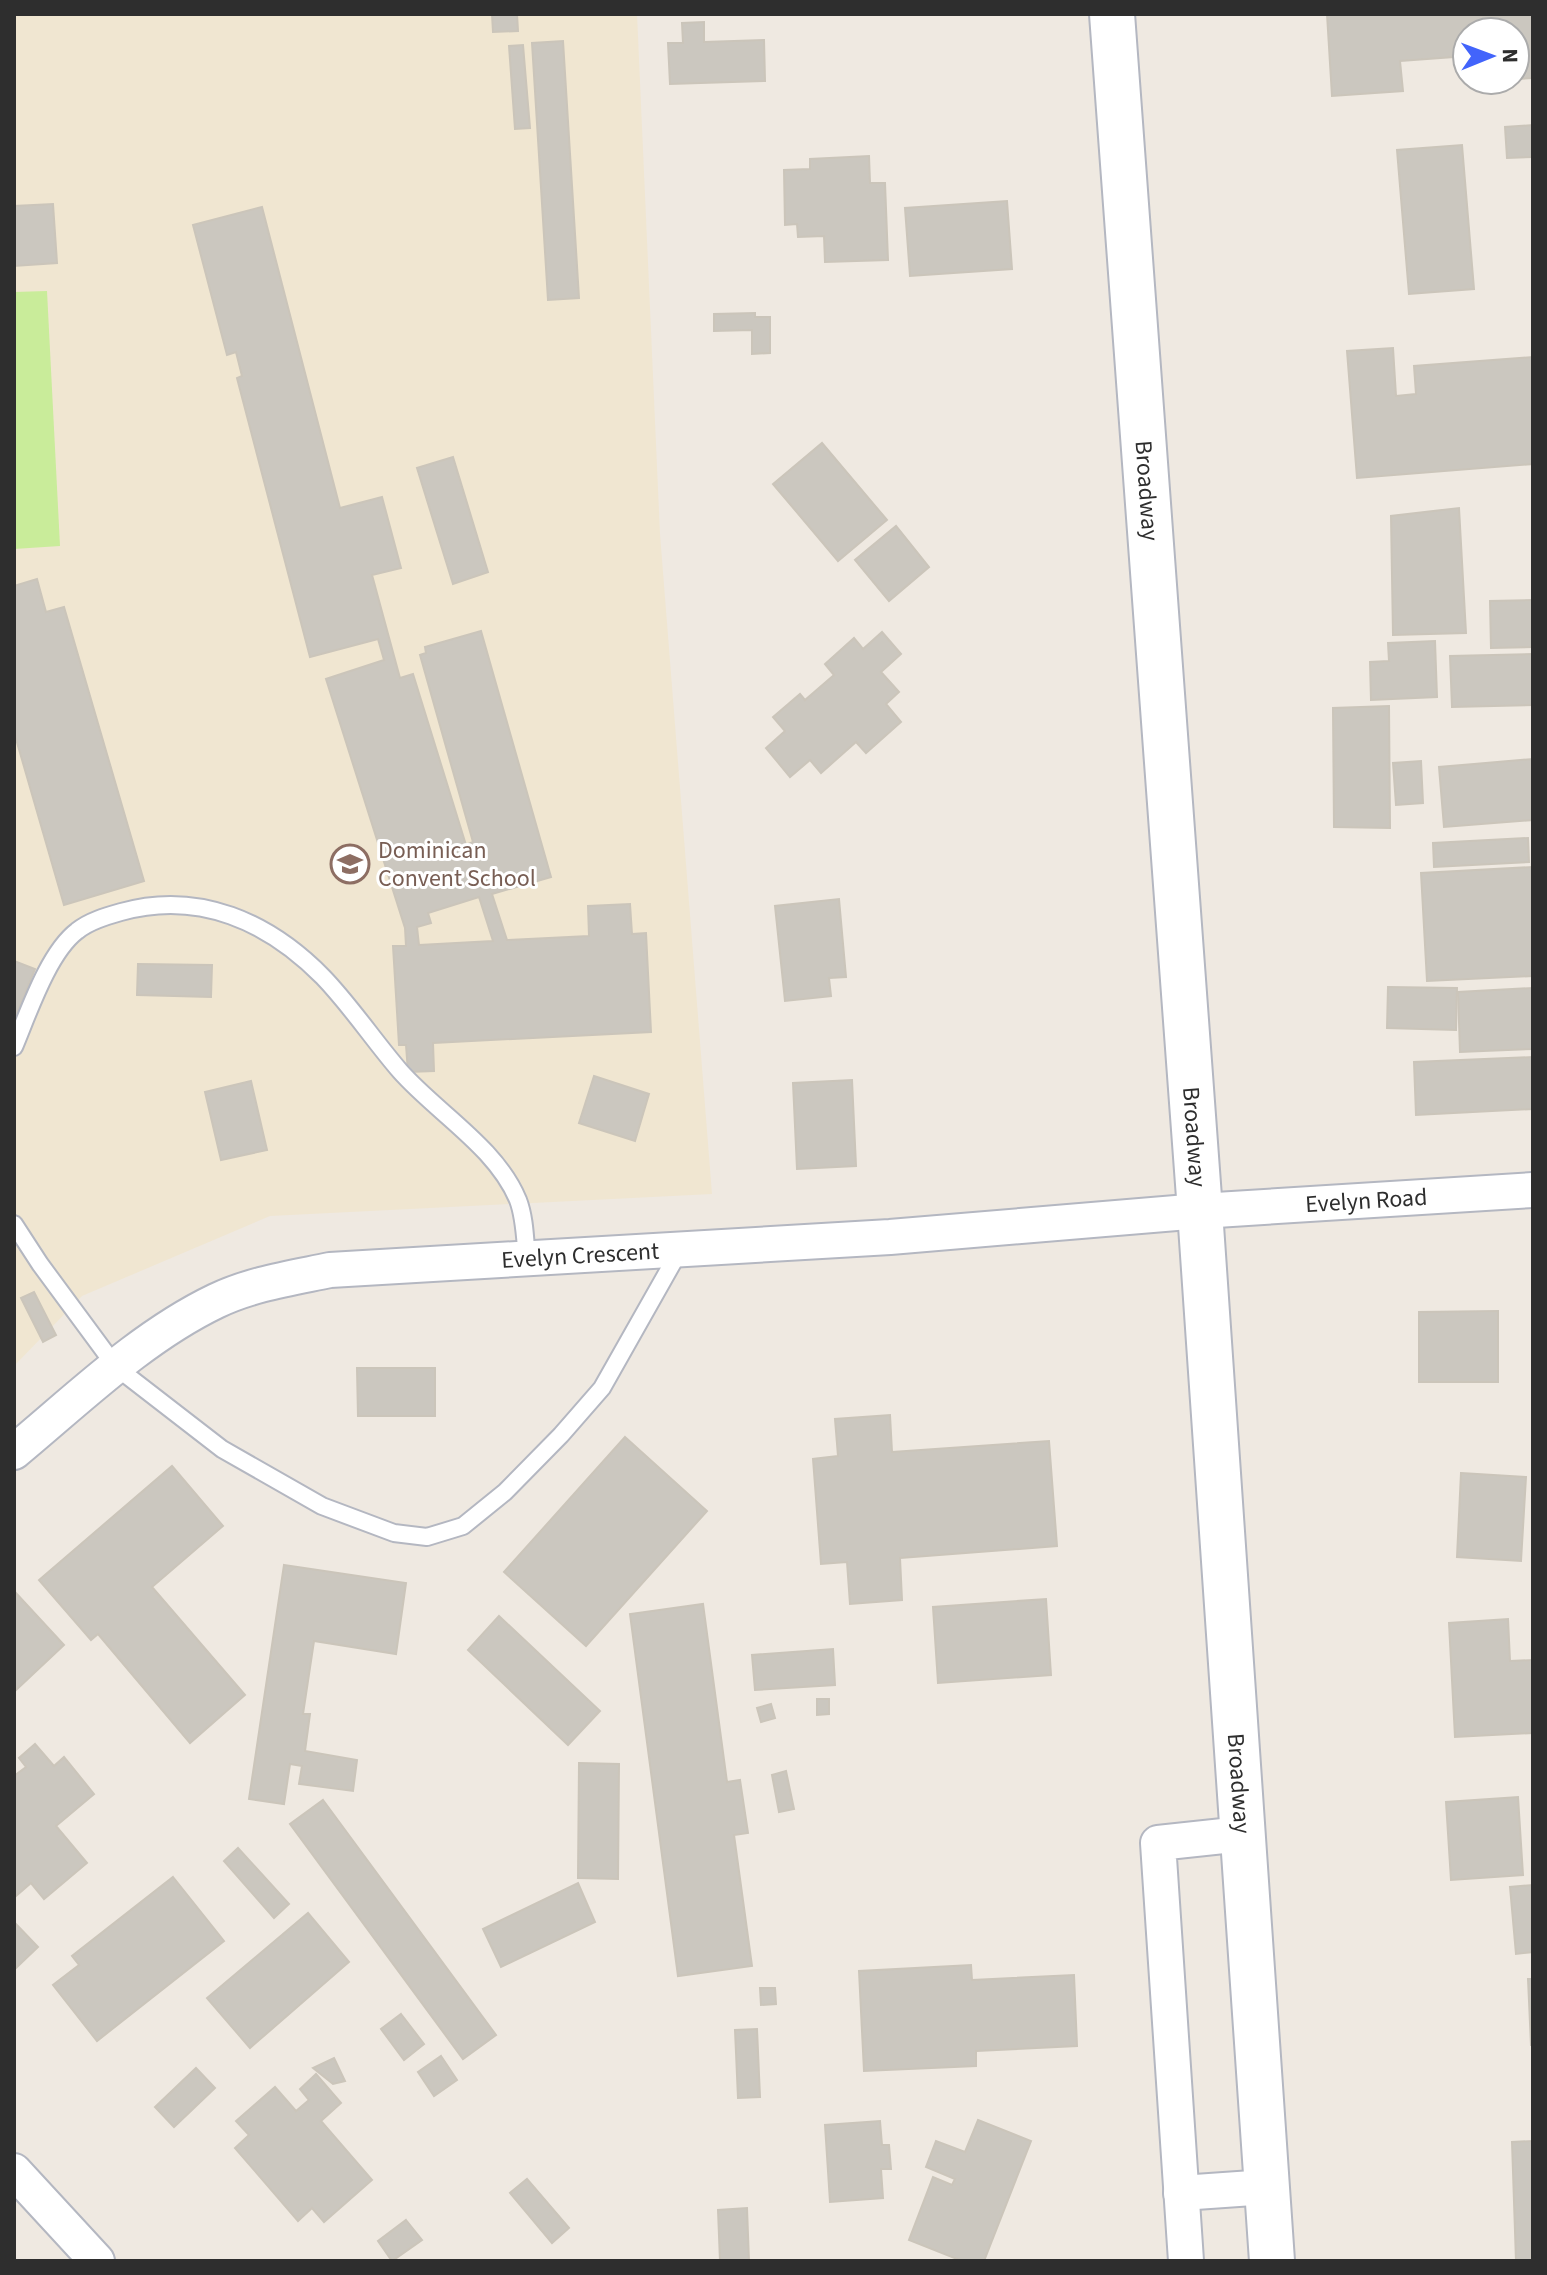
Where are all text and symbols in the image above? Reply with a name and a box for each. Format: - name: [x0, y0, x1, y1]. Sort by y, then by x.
- north arrow: [1451, 16, 1531, 96]
- text: N: [1494, 48, 1526, 63]
- street label: Broadway: [1126, 439, 1168, 542]
- place label: Dominican Convent School: [378, 833, 536, 896]
- school or university icon: Dominican Convent School: [329, 843, 371, 885]
- street label: Broadway: [1173, 1085, 1216, 1188]
- street label: Evelyn Road: [1304, 1179, 1428, 1222]
- street label: Evelyn Crescent: [500, 1233, 660, 1277]
- street label: Broadway: [1218, 1732, 1260, 1835]

